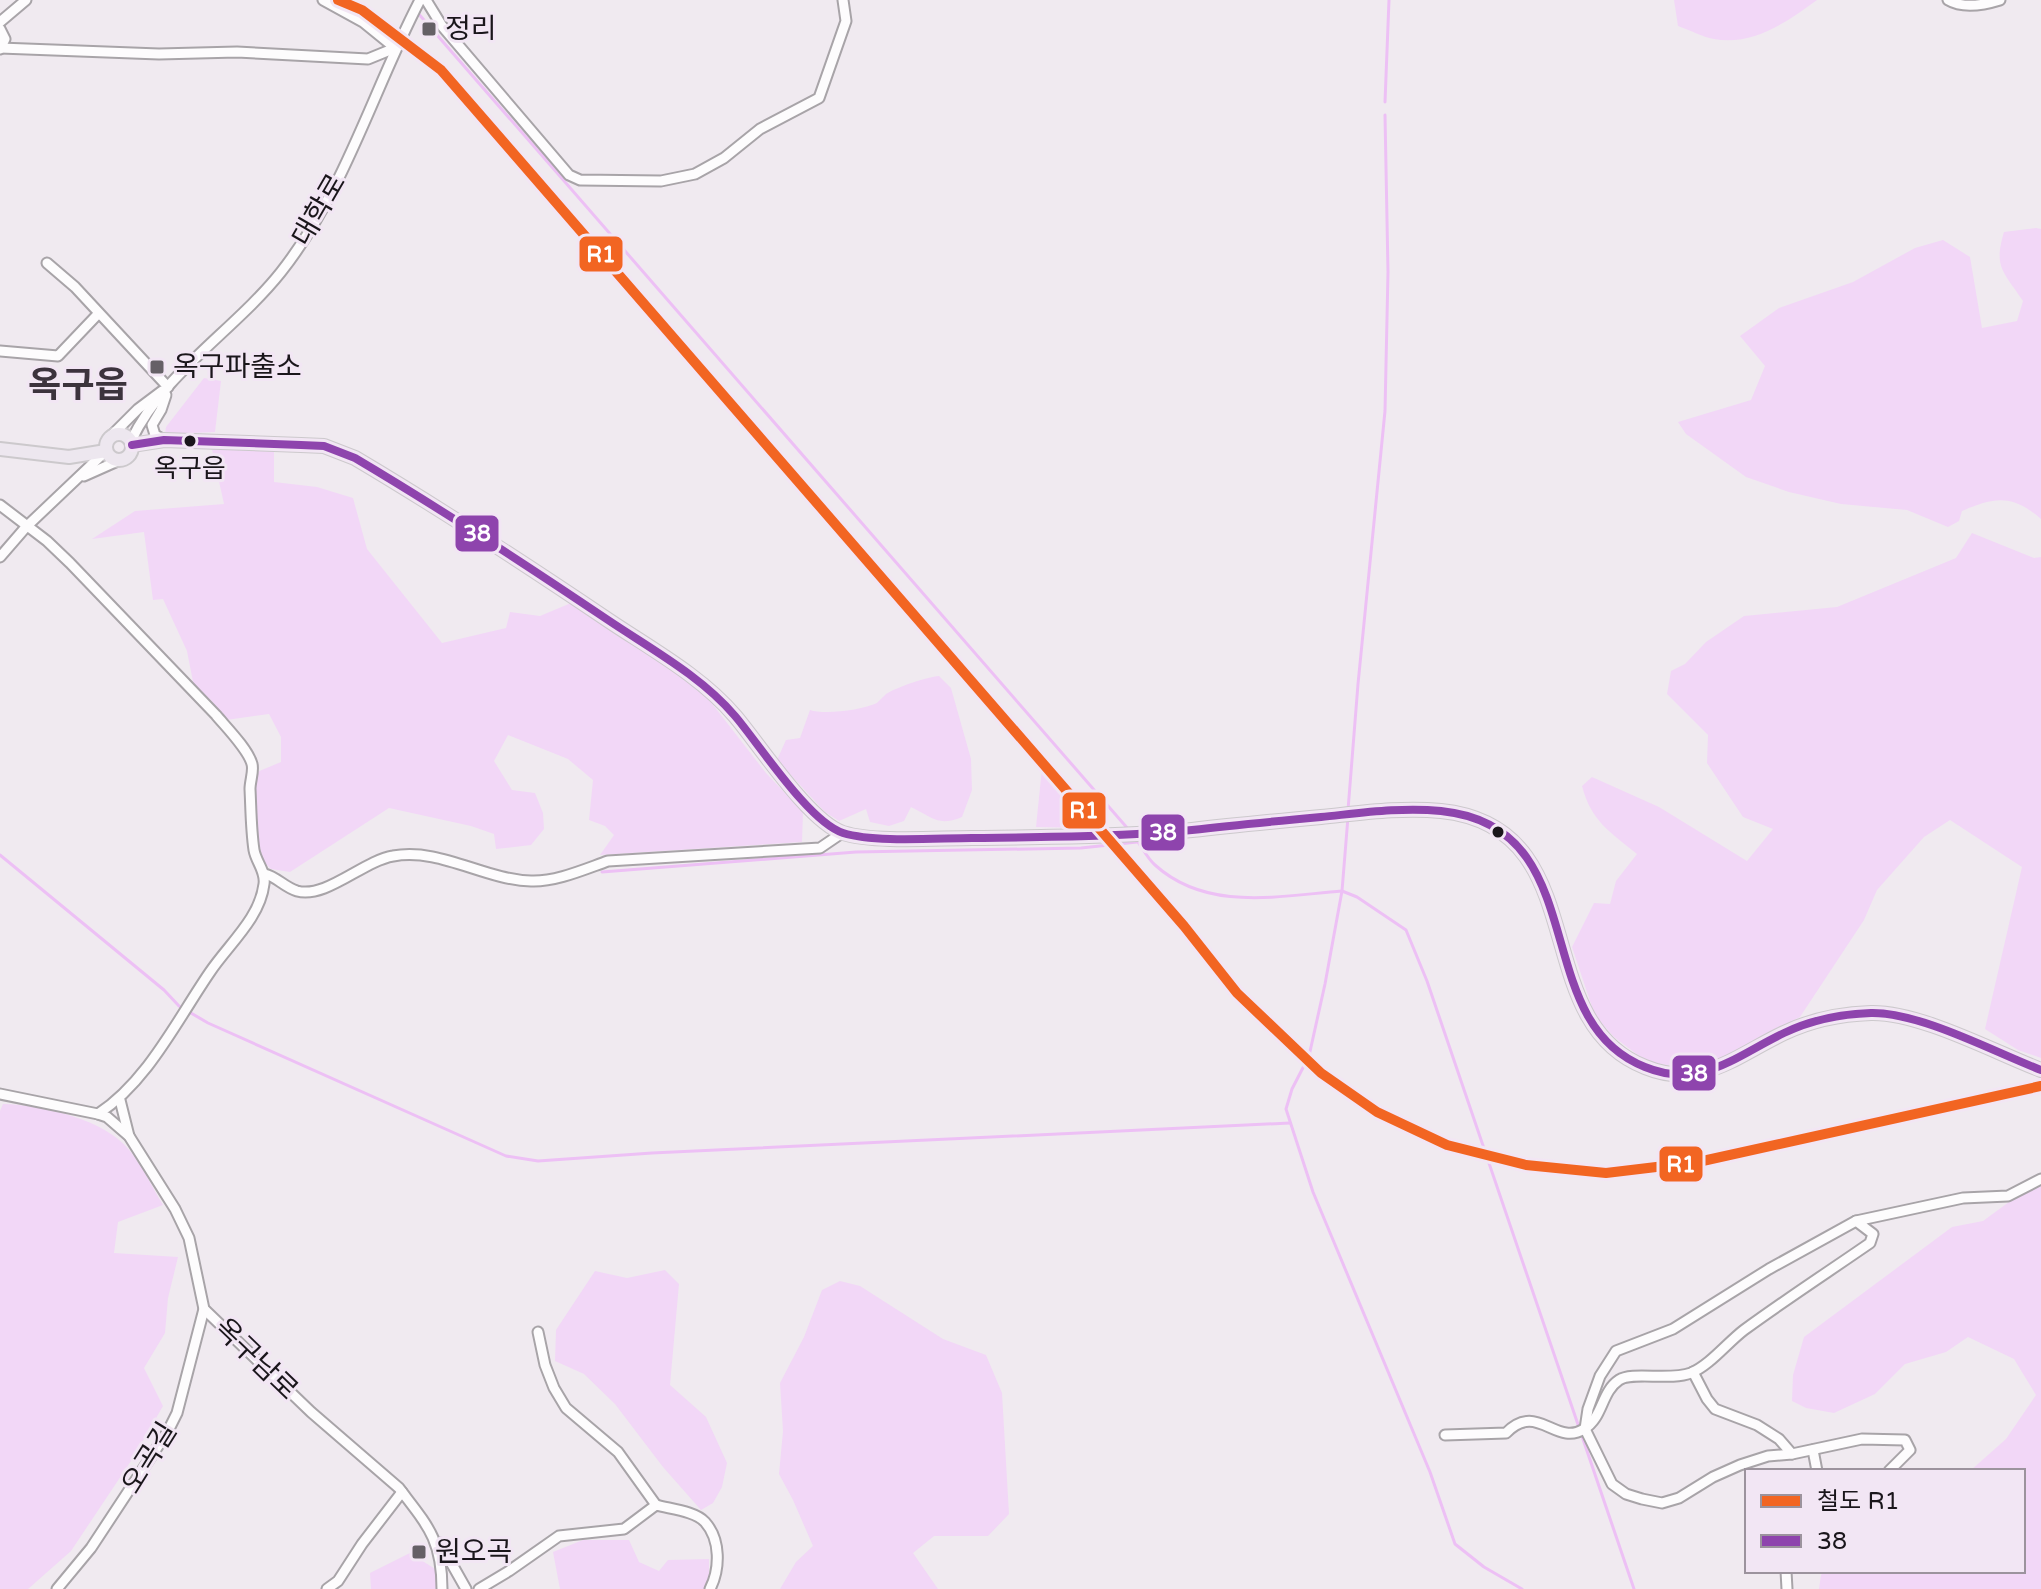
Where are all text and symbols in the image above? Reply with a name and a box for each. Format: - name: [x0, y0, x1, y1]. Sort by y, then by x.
- place label: 정리: [445, 12, 497, 46]
- marker: 정리: [420, 20, 438, 38]
- street label: 대학로: [285, 168, 353, 252]
- line badge: R1: [578, 235, 624, 273]
- text: R1: [586, 242, 616, 268]
- place label: 옥구파출소: [173, 350, 302, 384]
- marker: 옥구파출소: [148, 358, 166, 376]
- district label: 옥구읍: [28, 364, 128, 407]
- marker: 옥구읍: [182, 433, 198, 449]
- place label: 옥구읍: [154, 453, 226, 484]
- line badge: 38: [454, 514, 500, 553]
- text: 38: [463, 521, 491, 547]
- line badge: R1: [1061, 791, 1107, 830]
- text: R1: [1069, 798, 1099, 824]
- line badge: 38: [1140, 813, 1186, 852]
- text: 38: [1149, 820, 1177, 846]
- unlabelled marker: [1490, 824, 1506, 840]
- line badge: 38: [1671, 1054, 1717, 1092]
- text: 38: [1680, 1061, 1708, 1087]
- line badge: R1: [1658, 1145, 1704, 1183]
- text: R1: [1666, 1152, 1696, 1178]
- street label: 옥구남로: [207, 1311, 305, 1407]
- street label: 오곡길: [114, 1416, 184, 1500]
- legend: [1745, 1469, 2025, 1573]
- text: 철도 R1: [1817, 1487, 1900, 1516]
- text: 38: [1817, 1527, 1847, 1556]
- place label: 원오곡: [435, 1535, 512, 1569]
- marker: 원오곡: [410, 1543, 428, 1561]

